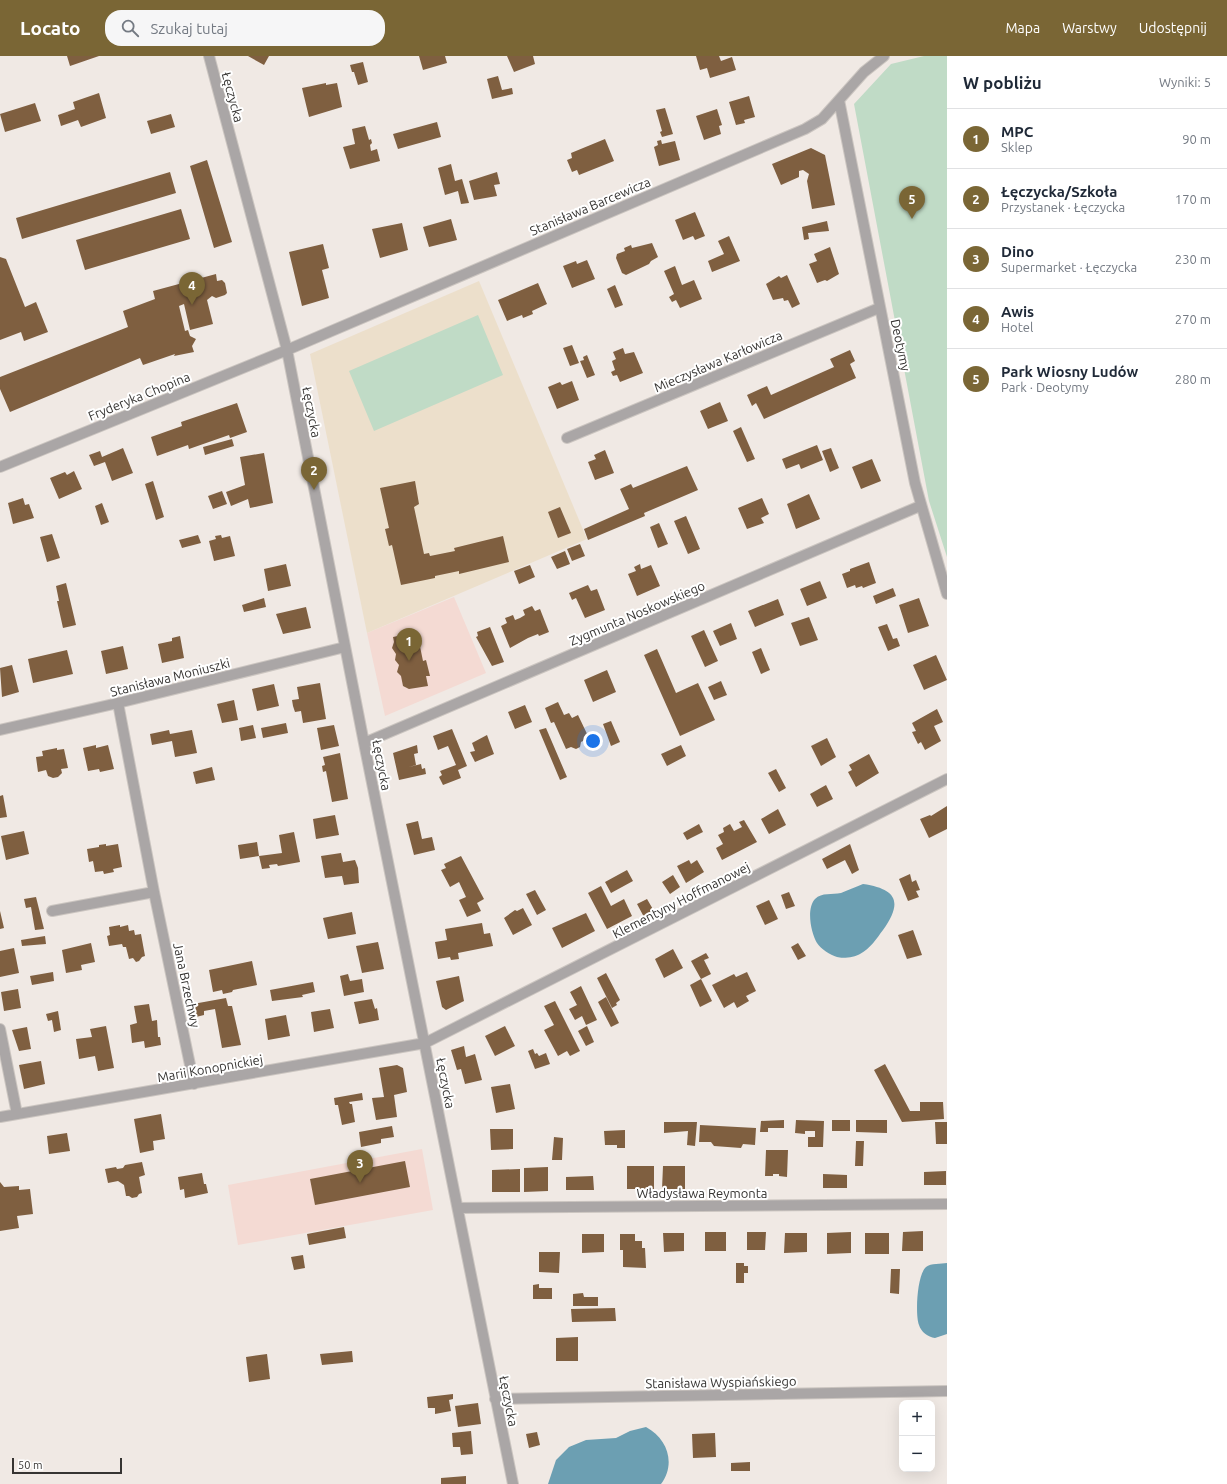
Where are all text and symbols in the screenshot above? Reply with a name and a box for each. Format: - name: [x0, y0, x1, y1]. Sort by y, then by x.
- search box: [105, 10, 385, 46]
- text: Locato: [20, 17, 81, 39]
- icon: search: [119, 17, 141, 39]
- text: Szukaj tutaj: [151, 20, 228, 37]
- text: Mapa: [1005, 20, 1040, 36]
- text: Warstwy: [1062, 20, 1117, 36]
- text: Udostępnij: [1139, 20, 1207, 36]
- street label: Łęczycka: [220, 70, 246, 124]
- text: W pobliżu: [963, 73, 1042, 92]
- text: Wyniki: 5: [1159, 75, 1211, 89]
- text: MPC: [1001, 123, 1033, 140]
- text: 1: [972, 132, 980, 146]
- text: 90 m: [1182, 132, 1211, 146]
- text: Sklep: [1001, 140, 1033, 154]
- street label: Stanisława Barcewicza: [528, 174, 652, 238]
- text: Łęczycka/Szkoła: [1001, 183, 1117, 200]
- pin: 5: [899, 186, 925, 219]
- text: 2: [972, 192, 980, 206]
- text: 170 m: [1175, 192, 1211, 206]
- text: Przystanek · Łęczycka: [1001, 200, 1125, 214]
- text: Dino: [1001, 243, 1034, 260]
- text: 3: [972, 252, 980, 266]
- text: 230 m: [1175, 252, 1211, 266]
- text: Supermarket · Łęczycka: [1001, 260, 1137, 274]
- pin: 4: [179, 272, 205, 305]
- text: Awis: [1001, 303, 1034, 320]
- text: 4: [972, 312, 980, 326]
- text: 270 m: [1175, 312, 1211, 326]
- street label: Deotymy: [889, 318, 913, 372]
- text: Hotel: [1001, 320, 1033, 334]
- street label: Mieczysława Karłowicza: [652, 328, 784, 394]
- text: Park Wiosny Ludów: [1001, 363, 1138, 380]
- street label: Fryderyka Chopina: [86, 369, 192, 423]
- text: 5: [972, 372, 980, 386]
- text: 280 m: [1175, 372, 1211, 386]
- text: Park · Deotymy: [1001, 380, 1089, 394]
- street label: Łęczycka: [300, 385, 324, 439]
- pin: 2: [301, 457, 327, 490]
- street label: Zygmunta Noskowskiego: [567, 578, 707, 648]
- pin: 1: [396, 628, 422, 661]
- street label: Stanisława Moniuszki: [109, 655, 231, 699]
- your location: [583, 731, 603, 751]
- street label: Łęczycka: [370, 738, 394, 792]
- street label: Klementyny Hoffmanowej: [610, 859, 752, 941]
- street label: Jana Brzechwy: [171, 941, 203, 1029]
- street label: Marii Konopnickiej: [156, 1052, 264, 1084]
- street label: Łęczycka: [434, 1056, 458, 1110]
- pin: 3: [347, 1150, 373, 1183]
- street label: Władysława Reymonta: [636, 1186, 768, 1200]
- street label: Łęczycka: [497, 1374, 521, 1428]
- street label: Stanisława Wyspiańskiego: [645, 1374, 797, 1390]
- map controls: [899, 1400, 935, 1472]
- button: +: [899, 1400, 935, 1436]
- button: −: [899, 1436, 935, 1472]
- scale bar: [12, 1456, 122, 1475]
- text: 50 m: [18, 1459, 42, 1471]

